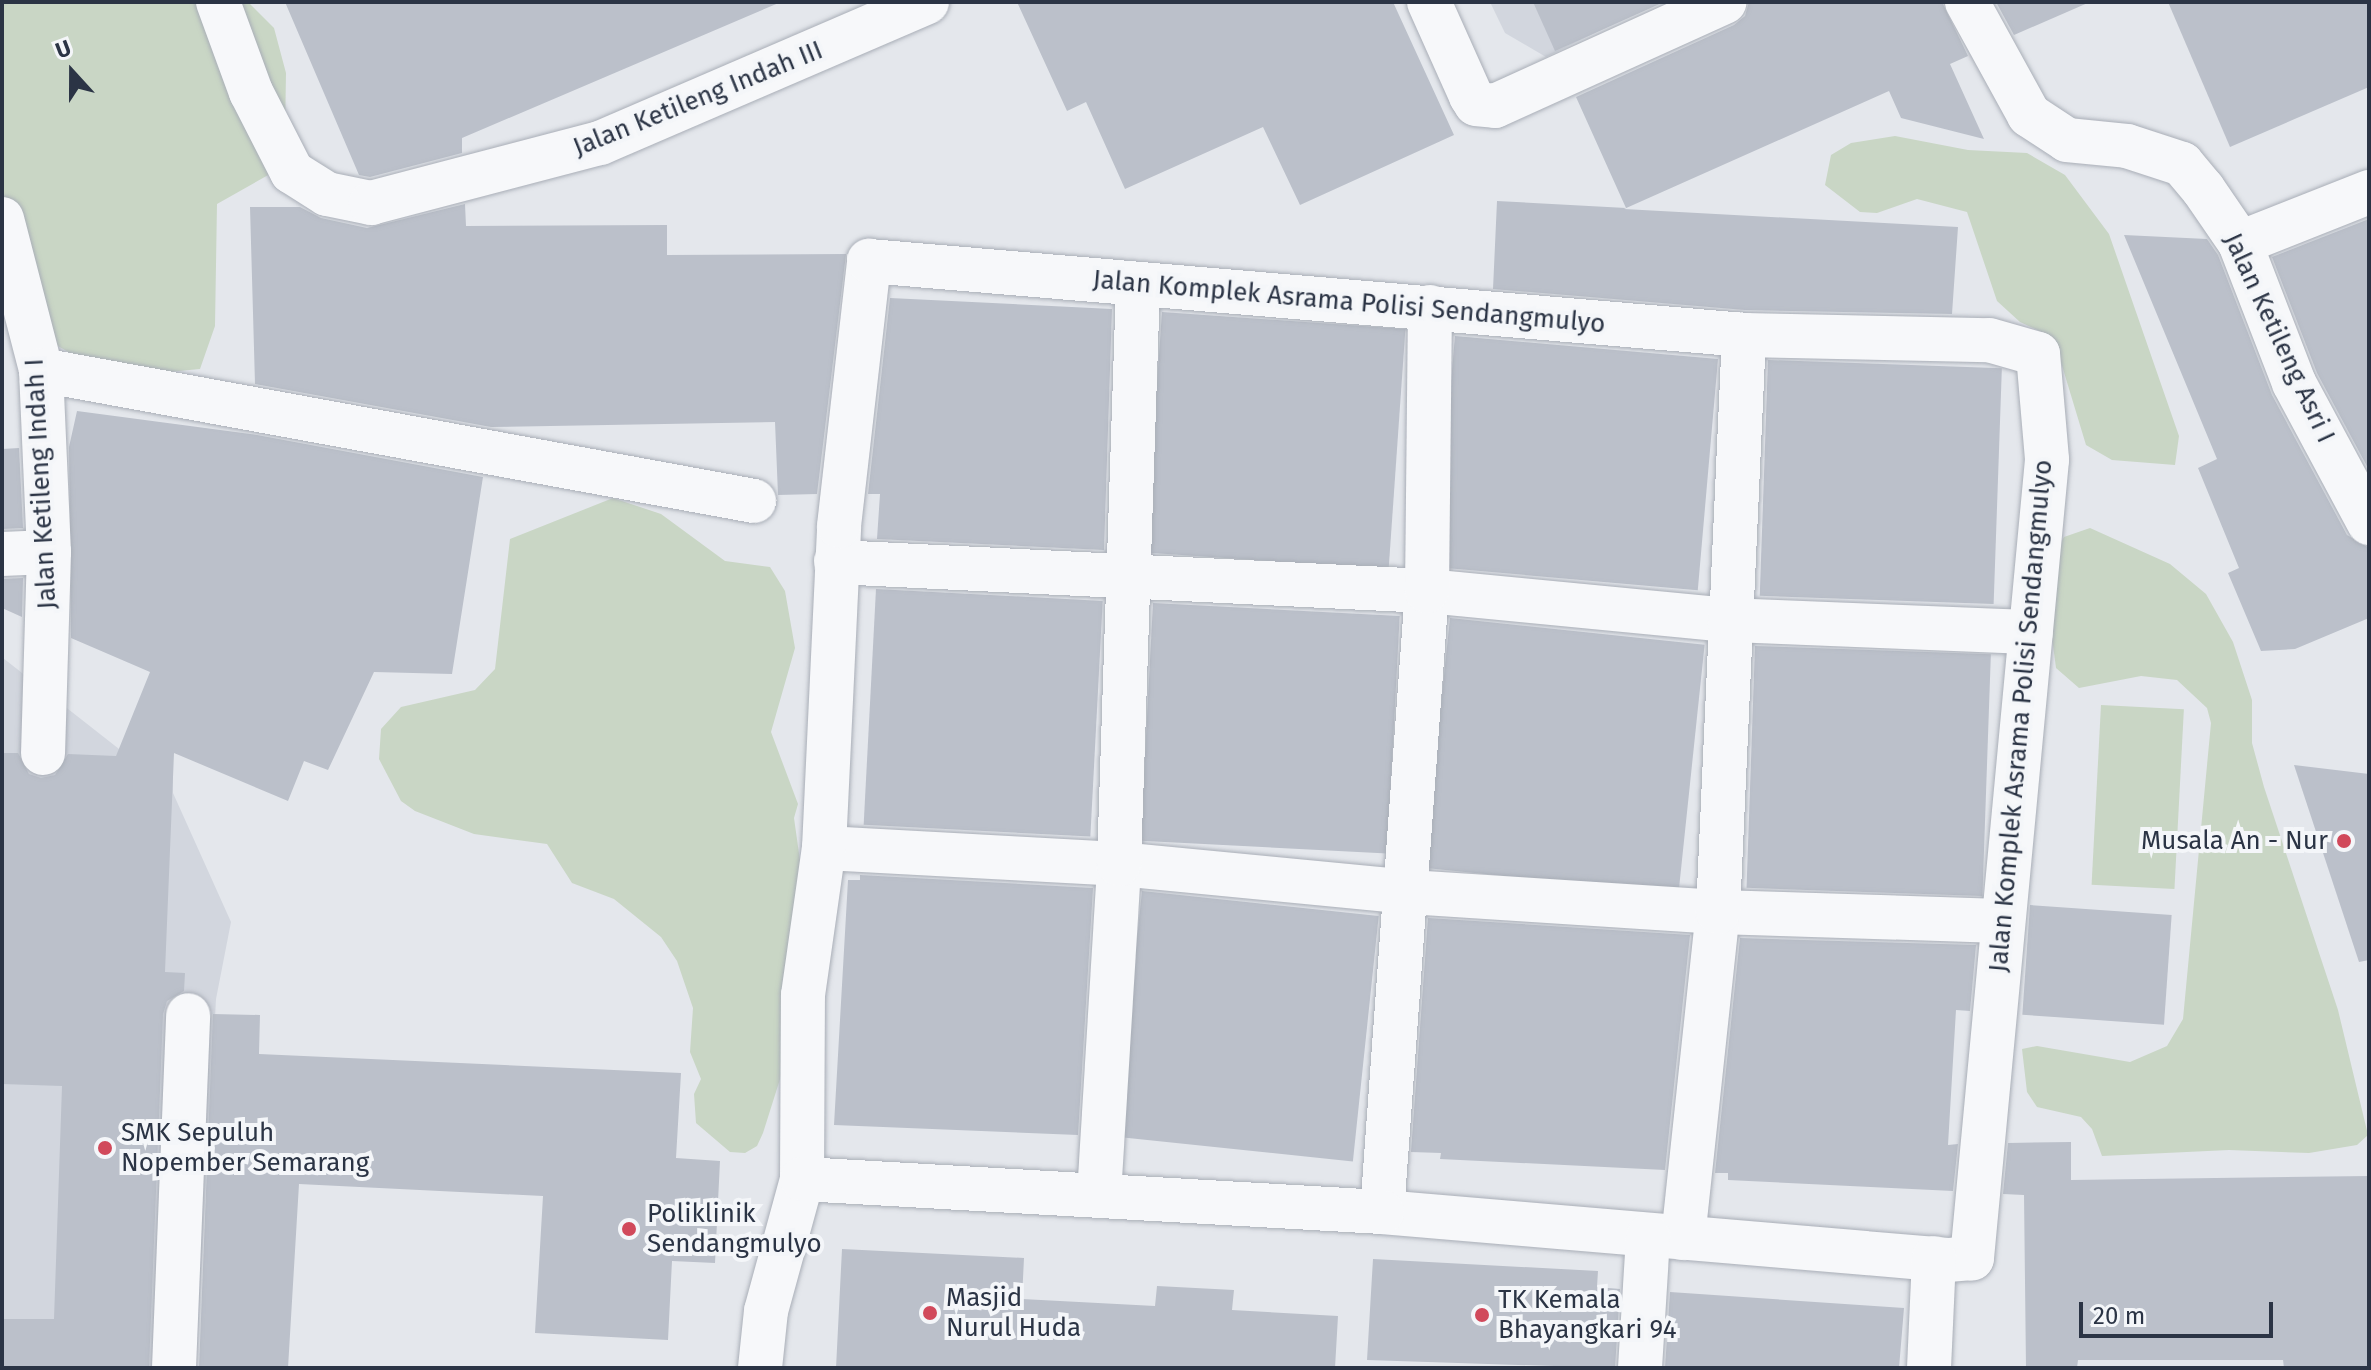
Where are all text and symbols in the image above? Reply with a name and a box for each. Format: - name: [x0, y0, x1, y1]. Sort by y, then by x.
- north arrow: [32, 32, 112, 112]
- text: U: [52, 34, 75, 64]
- street label: Jalan Ketileng Indah III: [569, 35, 827, 163]
- street label: Jalan Ketileng Asri I: [2217, 228, 2341, 448]
- street label: Jalan Komplek Asrama Polisi Sendangmulyo: [1091, 264, 1607, 340]
- street label: Jalan Ketileng Indah I: [19, 358, 63, 610]
- street label: Jalan Komplek Asrama Polisi Sendangmulyo: [1983, 458, 2059, 974]
- place label: Musala An - Nur: [2141, 825, 2328, 857]
- marker: Musala An - Nur: [2335, 832, 2353, 850]
- place label: SMK Sepuluh Nopember Semarang: [121, 1117, 369, 1178]
- marker: SMK Sepuluh Nopember Semarang: [96, 1139, 114, 1157]
- place label: Poliklinik Sendangmulyo: [647, 1198, 822, 1260]
- marker: Poliklinik Sendangmulyo: [618, 1218, 640, 1240]
- place label: Masjid Nurul Huda: [946, 1282, 1081, 1344]
- place label: TK Kemala Bhayangkari 94: [1498, 1284, 1677, 1346]
- scale bar: [2083, 1286, 2277, 1336]
- text: 20 m: [2093, 1302, 2145, 1330]
- marker: Masjid Nurul Huda: [921, 1304, 939, 1322]
- marker: TK Kemala Bhayangkari 94: [1473, 1306, 1491, 1324]

